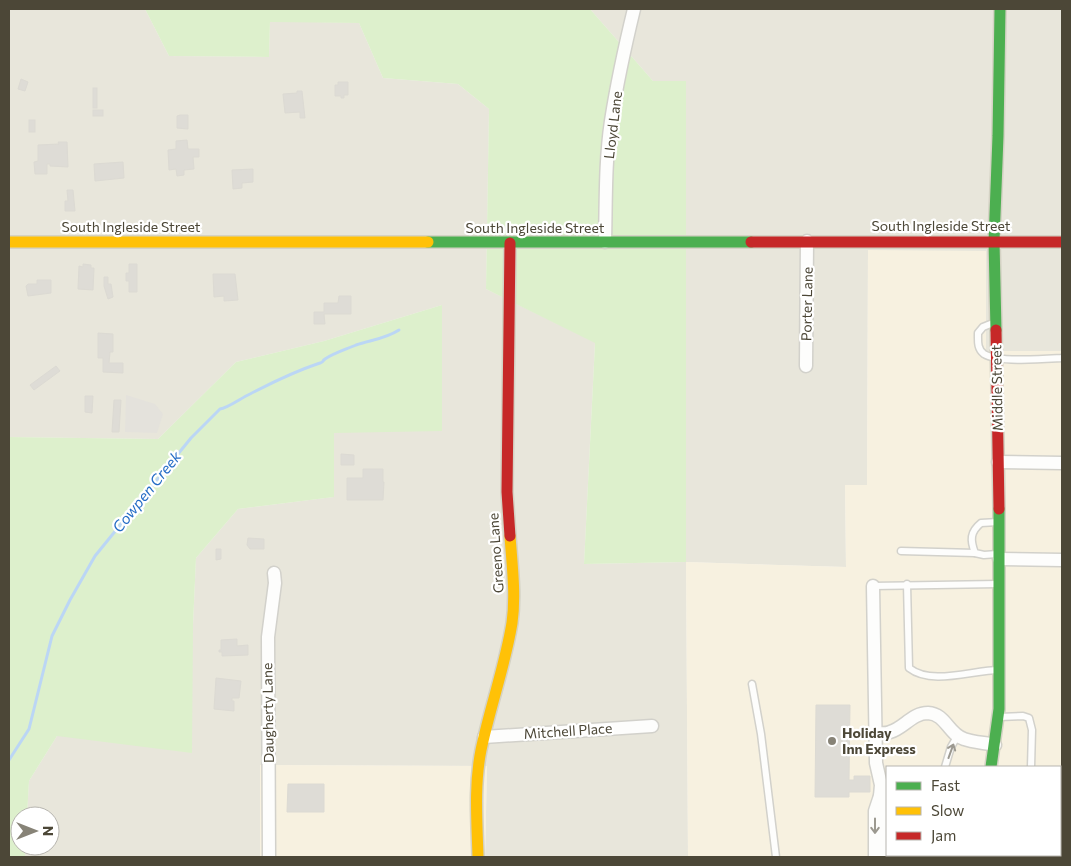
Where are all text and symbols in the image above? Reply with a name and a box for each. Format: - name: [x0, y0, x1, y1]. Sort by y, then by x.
- street label: Lloyd Lane: [600, 90, 625, 160]
- street label: South Ingleside Street: [872, 217, 1011, 234]
- street label: South Ingleside Street: [62, 218, 201, 235]
- street label: South Ingleside Street: [466, 219, 605, 236]
- street label: Porter Lane: [797, 267, 816, 341]
- street label: Middle Street: [987, 344, 1006, 431]
- water label: Cowpen Creek: [108, 447, 185, 536]
- street label: Greeno Lane: [484, 512, 507, 594]
- street label: Daugherty Lane: [258, 663, 277, 763]
- street label: Mitchell Place: [523, 719, 613, 742]
- place label: Holiday Inn Express: [842, 724, 916, 757]
- marker: Holiday Inn Express: [826, 735, 838, 747]
- one-way arrow: [947, 744, 956, 759]
- legend: [886, 766, 1061, 856]
- text: Fast: [931, 776, 960, 794]
- text: Slow: [931, 801, 964, 819]
- north arrow: [10, 806, 60, 856]
- one-way arrow: [870, 818, 880, 834]
- text: N: [40, 826, 57, 836]
- text: Jam: [931, 826, 956, 844]

